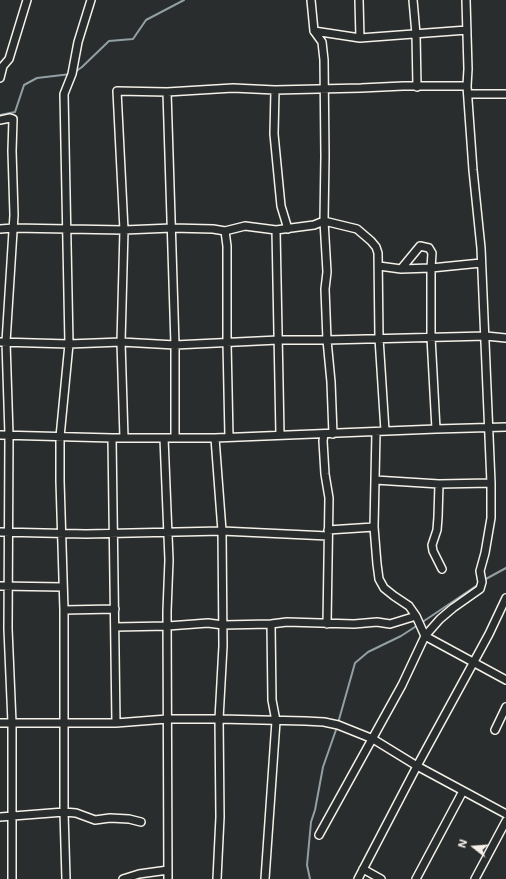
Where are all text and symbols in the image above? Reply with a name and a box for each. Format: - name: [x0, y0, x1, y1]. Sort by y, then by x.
- north arrow: [454, 827, 494, 867]
- text: N: [454, 837, 470, 850]

